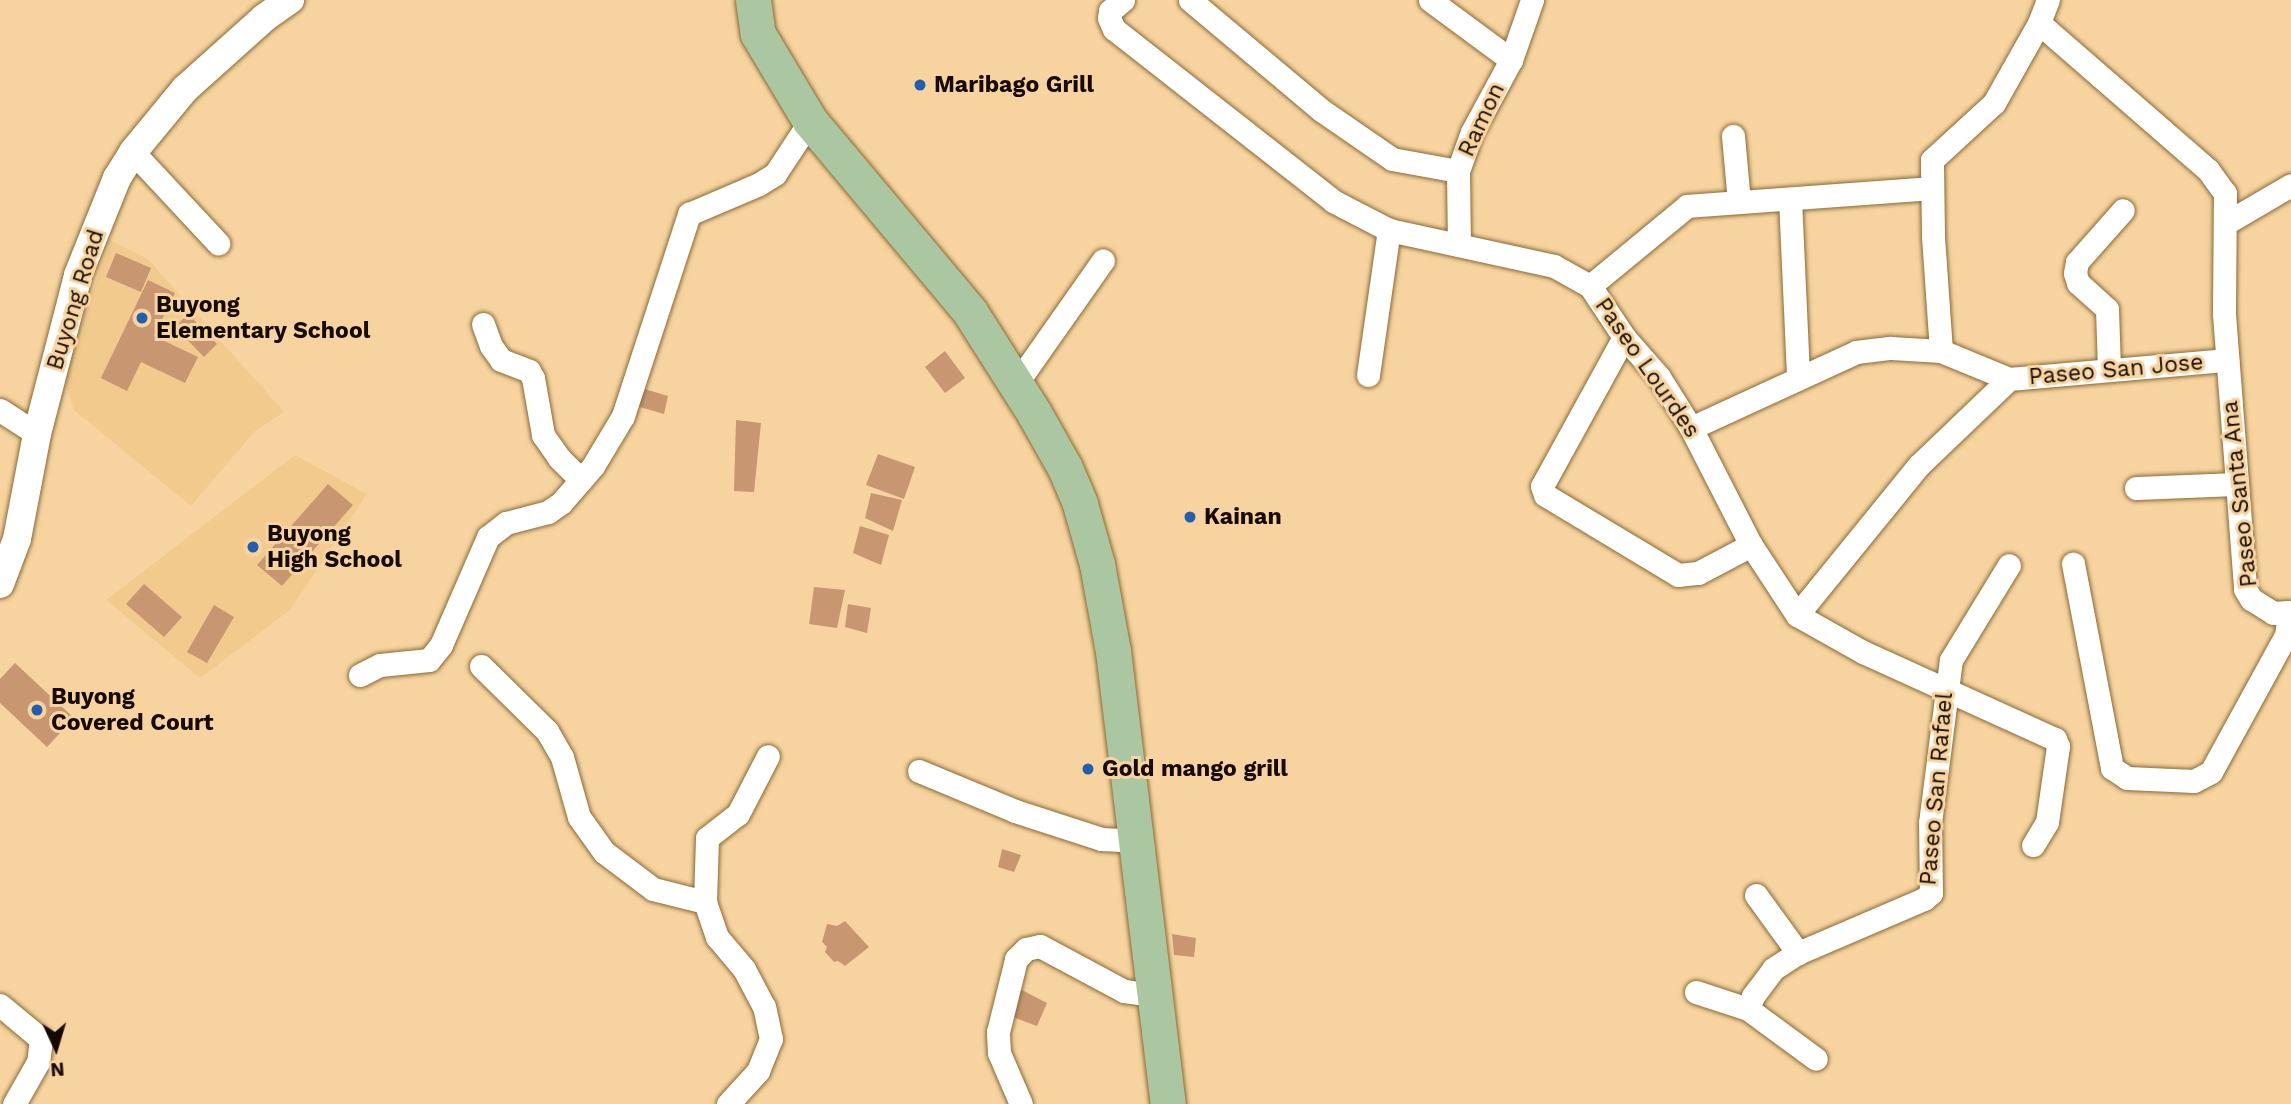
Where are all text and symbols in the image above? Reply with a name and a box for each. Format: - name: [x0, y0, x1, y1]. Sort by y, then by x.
- place label: Maribago Grill: [934, 71, 1094, 99]
- marker: Maribago Grill: [912, 77, 928, 93]
- street label: Ramon: [1453, 79, 1511, 161]
- street label: Buyong Road: [42, 226, 110, 374]
- place label: Buyong Elementary School: [156, 291, 371, 345]
- street label: Paseo Lourdes: [1589, 293, 1705, 443]
- marker: Buyong Elementary School: [134, 310, 150, 326]
- street label: Paseo San Jose: [2027, 349, 2205, 391]
- street label: Paseo Santa Ana: [2216, 399, 2264, 589]
- place label: Kainan: [1204, 503, 1282, 531]
- marker: Kainan: [1182, 509, 1198, 525]
- place label: Buyong High School: [267, 520, 402, 574]
- marker: Buyong High School: [245, 539, 261, 555]
- place label: Buyong Covered Court: [51, 683, 214, 737]
- street label: Paseo San Rafael: [1915, 691, 1959, 887]
- marker: Buyong Covered Court: [29, 702, 45, 718]
- place label: Gold mango grill: [1102, 755, 1288, 783]
- marker: Gold mango grill: [1080, 761, 1096, 777]
- north arrow: [21, 1013, 91, 1083]
- text: N: [50, 1057, 65, 1081]

